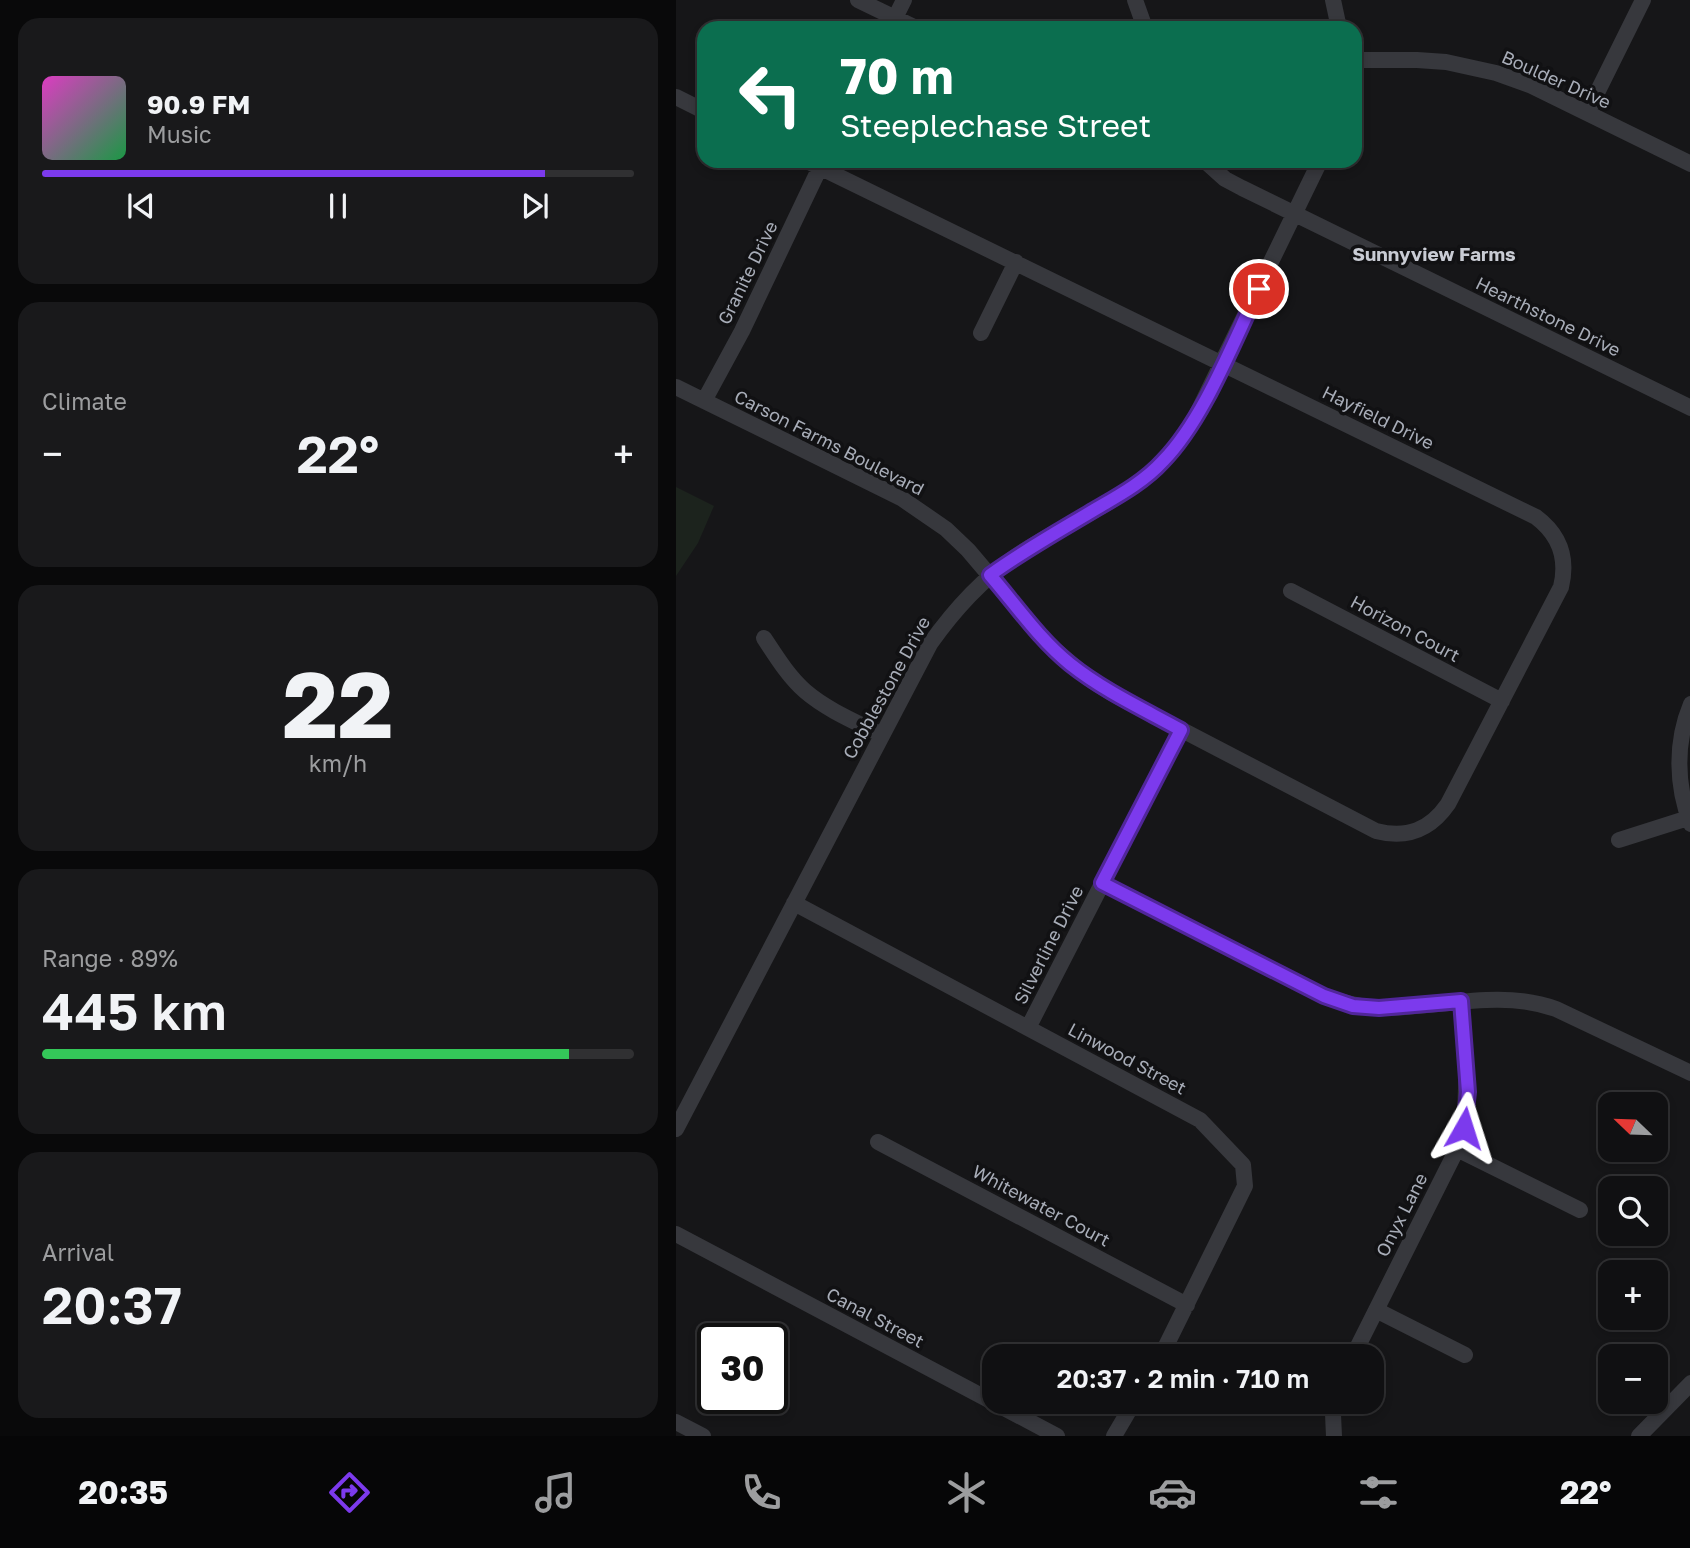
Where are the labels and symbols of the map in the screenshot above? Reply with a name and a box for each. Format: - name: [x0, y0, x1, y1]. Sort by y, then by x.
- street label: Boulder Drive: [1499, 45, 1614, 113]
- street label: Granite Drive: [713, 217, 782, 328]
- district label: Sunnyview Farms: [1352, 242, 1516, 265]
- pin: [1229, 259, 1289, 319]
- street label: Hearthstone Drive: [1473, 272, 1624, 361]
- street label: Hayfield Drive: [1319, 381, 1438, 454]
- street label: Carson Farms Boulevard: [731, 385, 928, 500]
- street label: Horizon Court: [1347, 590, 1464, 666]
- street label: Cobblestone Drive: [838, 612, 934, 763]
- street label: Silverline Drive: [1009, 882, 1087, 1008]
- street label: Linwood Street: [1065, 1018, 1190, 1099]
- position arrow: [1427, 1091, 1501, 1165]
- north arrow: [1598, 1092, 1668, 1162]
- street label: Whitewater Court: [969, 1160, 1114, 1251]
- street label: Onyx Lane: [1371, 1169, 1432, 1260]
- street label: Canal Street: [823, 1282, 928, 1352]
- speed limit sign: 30: [697, 1323, 788, 1414]

